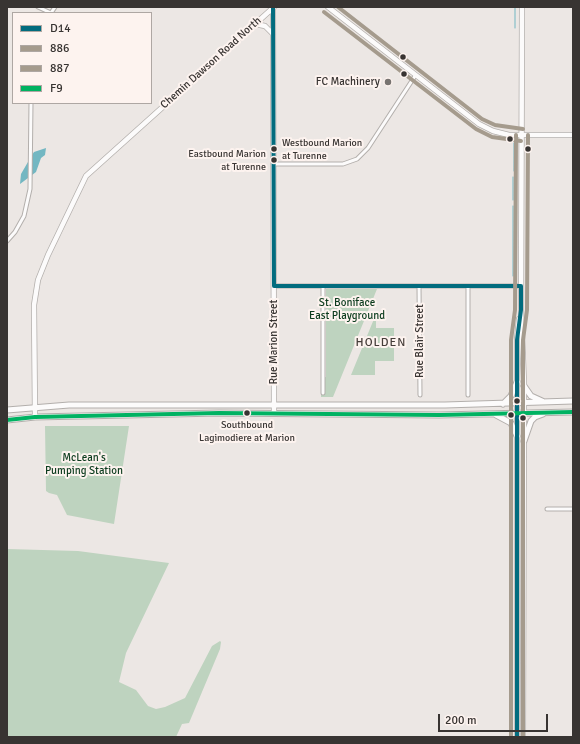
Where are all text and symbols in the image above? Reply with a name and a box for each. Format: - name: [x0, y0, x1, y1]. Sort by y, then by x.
- legend: [12, 12, 152, 104]
- street label: Chemin Dawson Road North: [158, 14, 264, 112]
- text: D14: [50, 21, 71, 36]
- text: 886: [50, 41, 69, 56]
- unlabelled marker: [398, 52, 408, 62]
- text: 887: [50, 61, 69, 76]
- unlabelled marker: [399, 69, 409, 79]
- place label: FC Machinery: [316, 75, 380, 89]
- marker: FC Machinery: [383, 77, 393, 87]
- text: F9: [50, 81, 63, 96]
- unlabelled marker: [505, 134, 515, 144]
- place label: Westbound Marion at Turenne: [282, 137, 362, 160]
- marker: Westbound Marion at Turenne: [269, 144, 279, 154]
- unlabelled marker: [523, 144, 533, 154]
- place label: Eastbound Marion at Turenne: [188, 148, 266, 172]
- marker: Eastbound Marion at Turenne: [269, 155, 279, 165]
- park label: St. Boniface East Playground: [309, 296, 385, 322]
- street label: Rue Marion Street: [267, 300, 281, 384]
- street label: Rue Blair Street: [413, 304, 427, 378]
- district label: HOLDEN: [356, 336, 406, 350]
- unlabelled marker: [512, 396, 522, 406]
- marker: Southbound Lagimodiere at Marion: [242, 408, 252, 418]
- unlabelled marker: [506, 410, 516, 420]
- unlabelled marker: [518, 413, 528, 423]
- place label: Southbound Lagimodiere at Marion: [199, 419, 295, 442]
- park label: McLean's Pumping Station: [45, 451, 123, 477]
- scale bar: [440, 706, 550, 732]
- text: 200 m: [445, 713, 477, 728]

